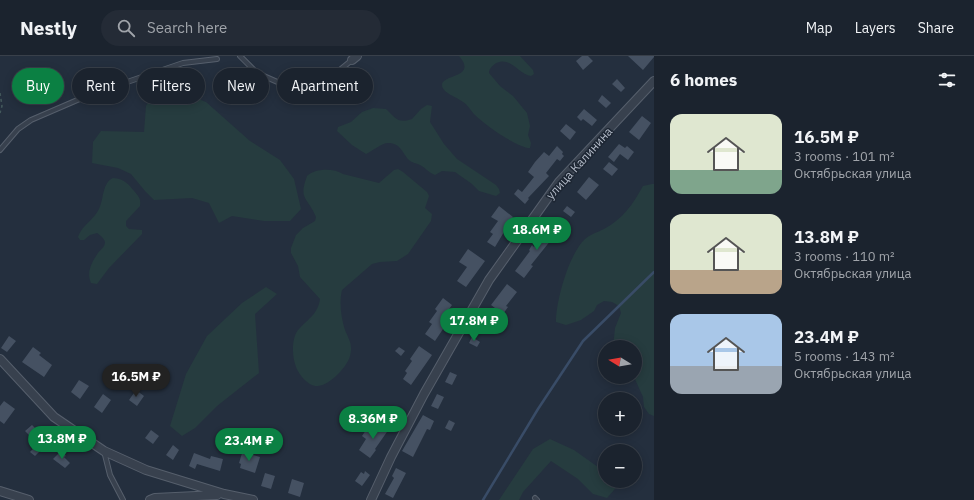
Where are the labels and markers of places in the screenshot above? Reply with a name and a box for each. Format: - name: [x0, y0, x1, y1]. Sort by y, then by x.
- pin: 18.6M ₽: [500, 217, 574, 251]
- pin: 17.8M ₽: [437, 308, 511, 342]
- pin: 16.5M ₽: [99, 364, 173, 398]
- pin: 8.36M ₽: [336, 406, 410, 440]
- pin: 13.8M ₽: [25, 426, 99, 460]
- pin: 23.4M ₽: [212, 428, 286, 462]

